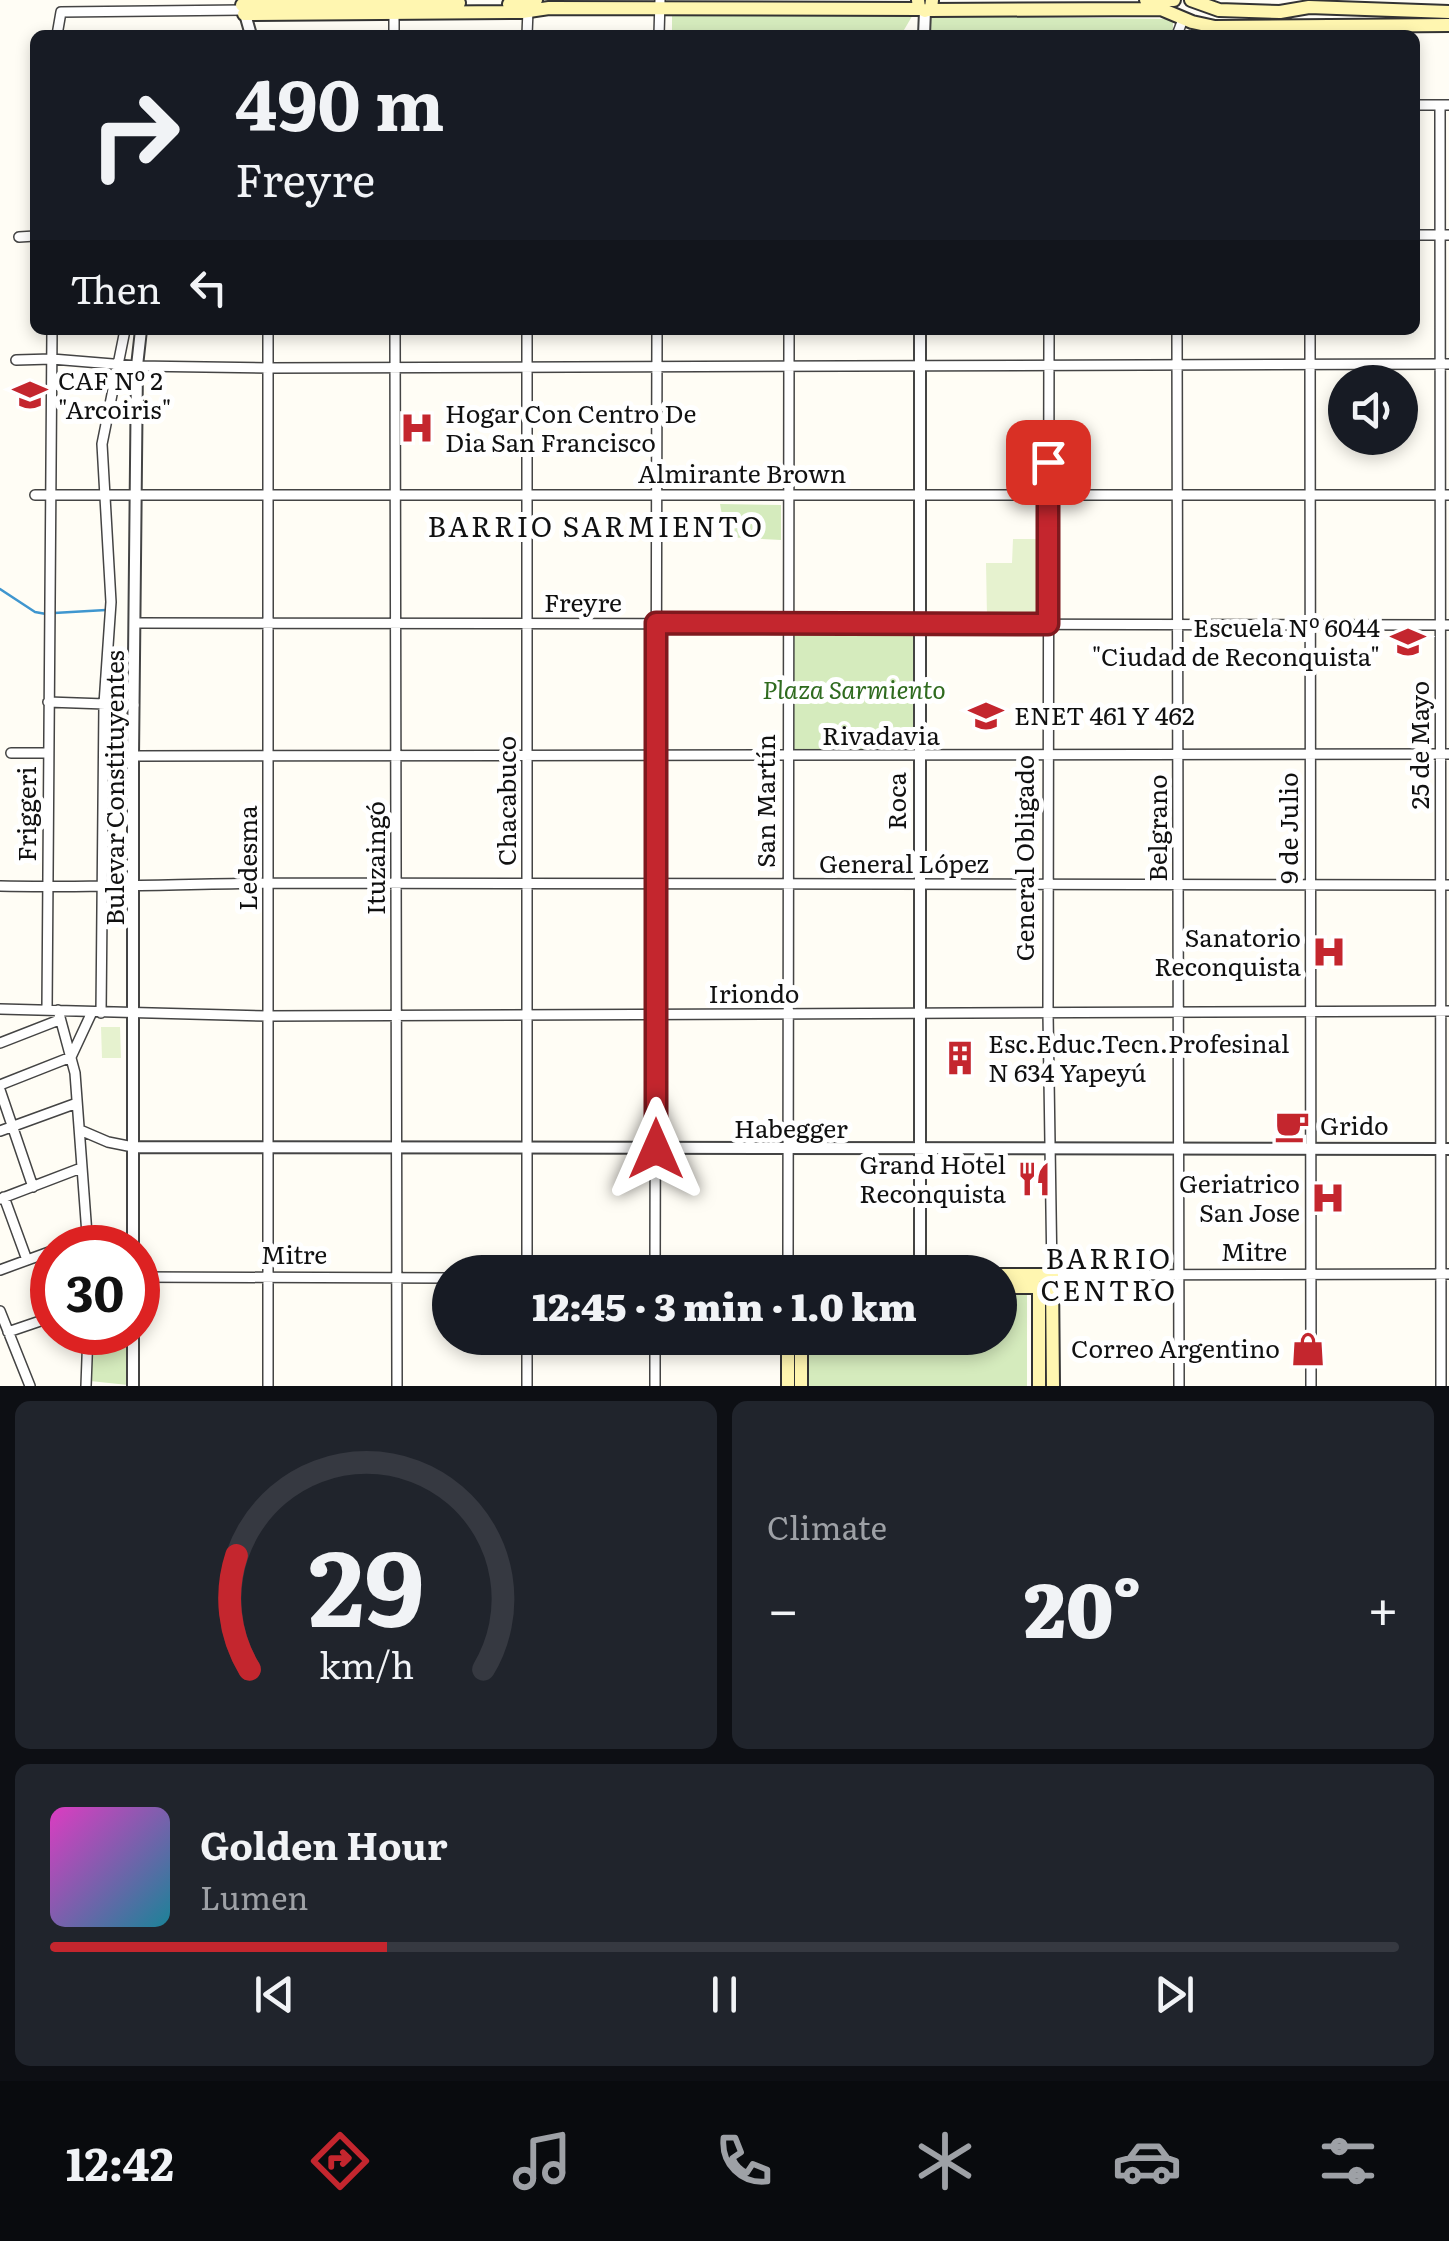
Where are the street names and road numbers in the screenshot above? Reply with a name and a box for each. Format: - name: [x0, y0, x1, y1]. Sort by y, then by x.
- street label: Almirante Brown: [638, 454, 846, 491]
- street label: Freyre: [544, 583, 622, 620]
- street label: Bulevar Constituyentes: [95, 650, 132, 926]
- street label: 25 de Mayo: [1400, 681, 1437, 809]
- street label: Rivadavia: [822, 716, 940, 753]
- street label: San Martín: [746, 734, 783, 868]
- street label: Chacabuco: [487, 736, 524, 866]
- street label: General Obligado: [1005, 755, 1042, 961]
- street label: Friggeri: [7, 766, 44, 862]
- street label: Roca: [877, 771, 914, 830]
- street label: 9 de Julio: [1269, 772, 1306, 884]
- street label: Belgrano: [1138, 774, 1175, 882]
- street label: Ituzaingó: [356, 801, 393, 915]
- street label: Ledesma: [228, 805, 265, 911]
- street label: General López: [819, 844, 989, 881]
- street label: Iriondo: [709, 974, 799, 1011]
- street label: Habegger: [734, 1109, 848, 1146]
- street label: Mitre: [1221, 1232, 1287, 1269]
- street label: Mitre: [261, 1235, 327, 1272]

